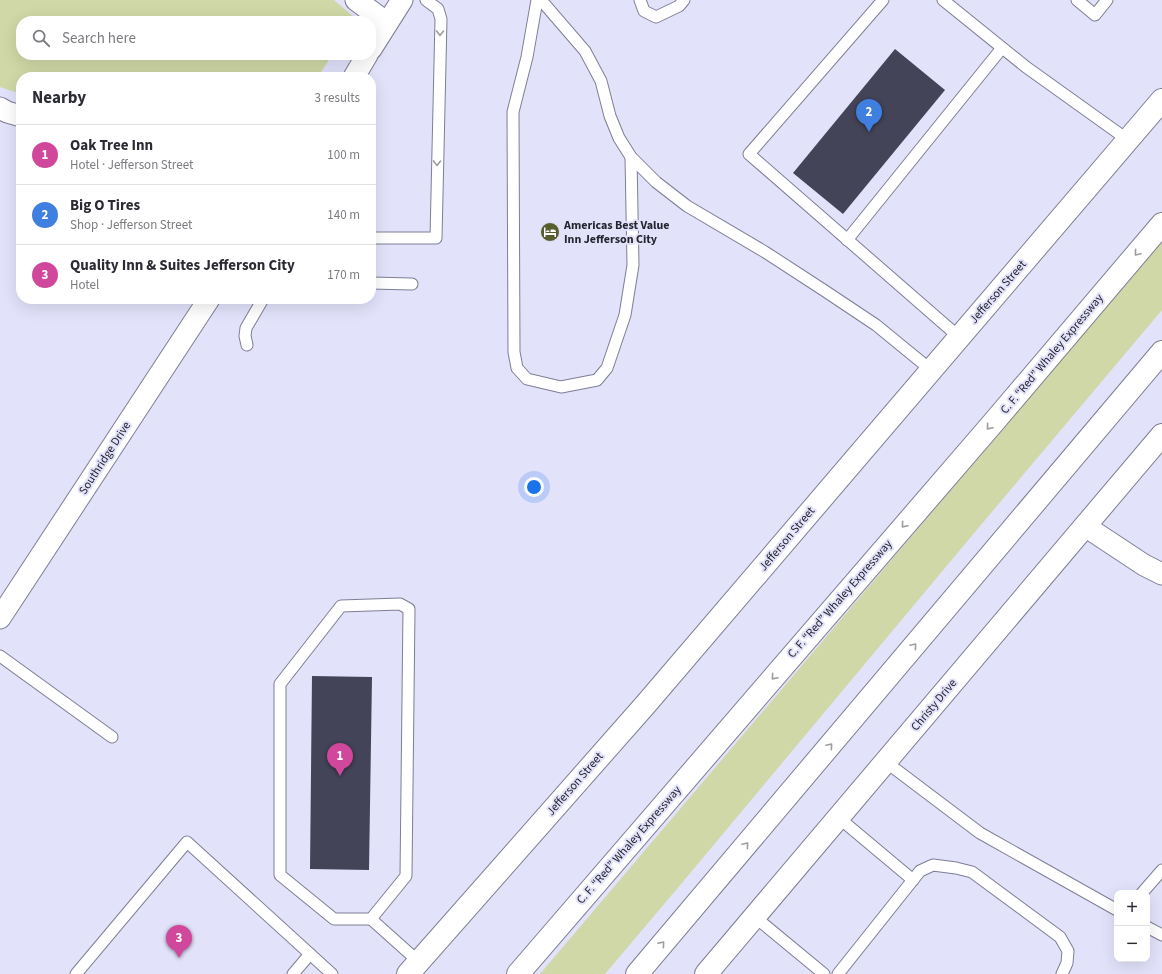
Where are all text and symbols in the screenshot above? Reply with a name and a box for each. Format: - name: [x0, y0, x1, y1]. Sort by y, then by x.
- search box: [16, 16, 376, 60]
- icon: search: [30, 27, 52, 49]
- text: Search here: [62, 28, 136, 49]
- one-way arrow: [436, 30, 444, 36]
- text: Nearby: [32, 86, 86, 110]
- text: 3 results: [315, 89, 360, 107]
- pin: 2: [856, 99, 882, 132]
- text: Oak Tree Inn: [70, 135, 153, 156]
- text: 1: [42, 146, 48, 164]
- text: 100 m: [327, 146, 360, 164]
- text: Hotel · Jefferson Street: [70, 156, 193, 174]
- one-way arrow: [433, 160, 442, 166]
- text: Big O Tires: [70, 195, 140, 216]
- text: 2: [42, 206, 48, 224]
- text: 140 m: [327, 206, 360, 224]
- text: Shop · Jefferson Street: [70, 216, 192, 234]
- place label: Americas Best Value Inn Jefferson City: [563, 217, 670, 248]
- hotel icon: Americas Best Value Inn Jefferson City: [539, 221, 561, 243]
- one-way arrow: [1134, 249, 1141, 256]
- text: Quality Inn & Suites Jefferson City: [70, 255, 295, 276]
- street label: Jefferson Street: [966, 257, 1030, 327]
- text: 3: [42, 266, 48, 284]
- text: 170 m: [327, 266, 360, 284]
- text: Hotel: [70, 276, 99, 294]
- street label: C. F. “Red” Whaley Expressway: [997, 290, 1108, 418]
- street label: Southridge Drive: [75, 418, 135, 498]
- one-way arrow: [986, 422, 994, 430]
- your location: [524, 477, 544, 497]
- street label: Jefferson Street: [755, 503, 819, 575]
- one-way arrow: [902, 521, 909, 528]
- street label: C. F. “Red” Whaley Expressway: [784, 536, 896, 662]
- one-way arrow: [909, 644, 916, 651]
- one-way arrow: [771, 672, 778, 680]
- street label: Christy Drive: [907, 675, 961, 735]
- pin: 1: [327, 743, 353, 776]
- one-way arrow: [825, 743, 832, 750]
- street label: Jefferson Street: [543, 749, 607, 819]
- street label: C. F. “Red” Whaley Expressway: [573, 782, 685, 908]
- one-way arrow: [741, 842, 748, 850]
- map controls: [1114, 890, 1150, 962]
- button: +: [1114, 890, 1150, 926]
- pin: 3: [166, 925, 192, 958]
- button: −: [1114, 926, 1150, 962]
- one-way arrow: [657, 942, 664, 949]

